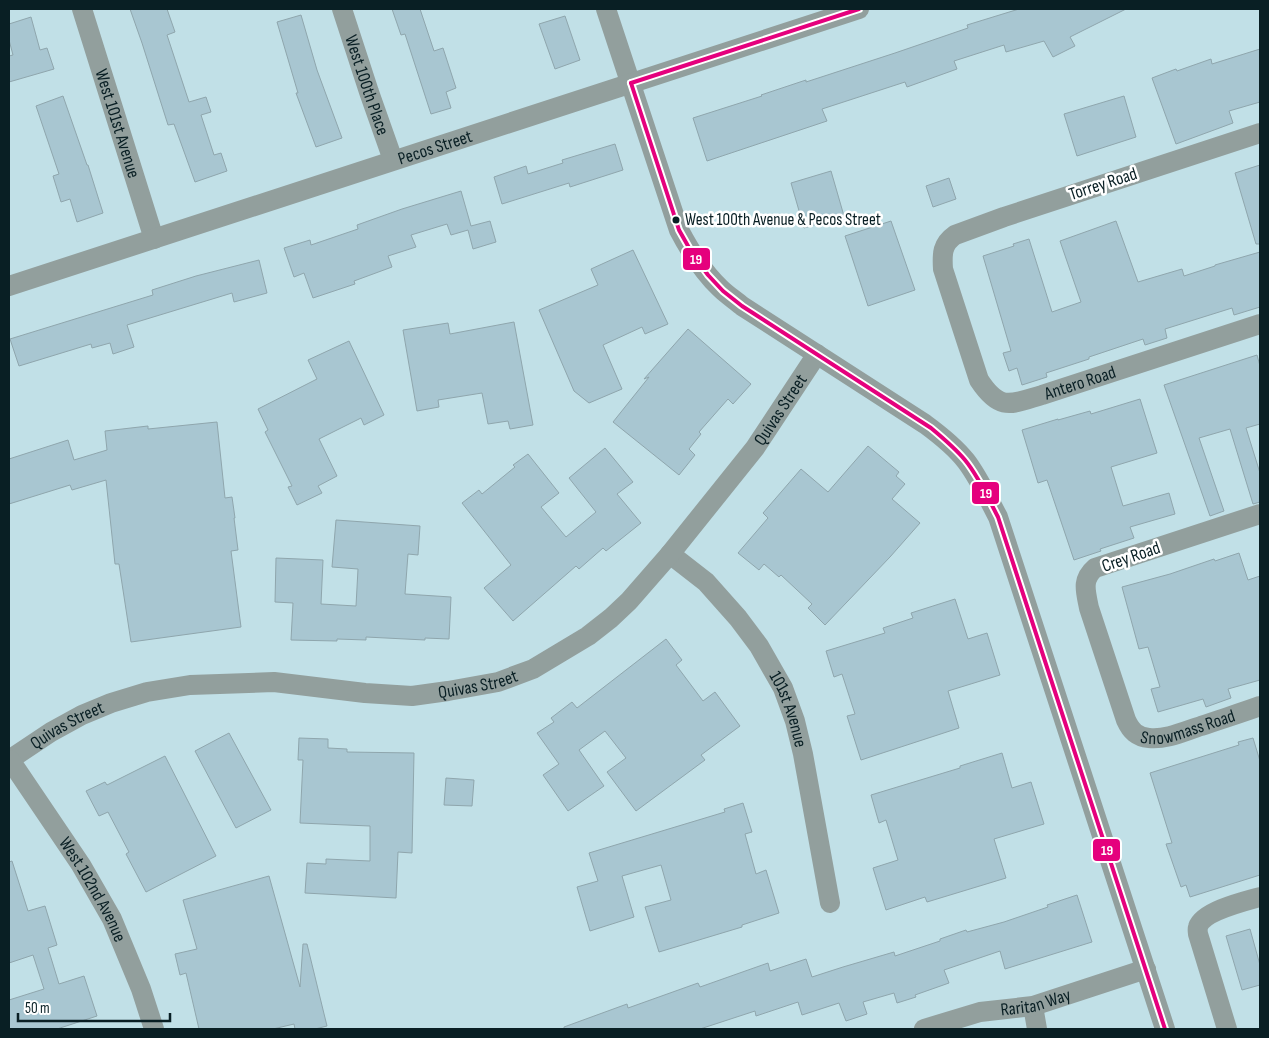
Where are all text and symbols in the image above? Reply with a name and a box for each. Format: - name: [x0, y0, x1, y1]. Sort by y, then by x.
- street label: West 100th Place: [341, 32, 394, 138]
- street label: West 101st Avenue: [91, 66, 145, 181]
- street label: Pecos Street: [395, 125, 475, 169]
- street label: Torrey Road: [1066, 163, 1140, 205]
- place label: West 100th Avenue & Pecos Street: [685, 210, 881, 230]
- marker: West 100th Avenue & Pecos Street: [671, 215, 681, 225]
- line badge: 19: [682, 247, 711, 271]
- text: 19: [690, 251, 702, 268]
- street label: Antero Road: [1041, 361, 1118, 404]
- street label: Quivas Street: [749, 370, 812, 449]
- line badge: 19: [971, 481, 1000, 505]
- text: 19: [980, 485, 992, 502]
- street label: Crey Road: [1099, 537, 1163, 577]
- street label: Quivas Street: [437, 665, 521, 703]
- street label: 101st Avenue: [765, 667, 811, 749]
- street label: Quivas Street: [26, 696, 107, 753]
- street label: Snowmass Road: [1138, 705, 1238, 749]
- street label: West 102nd Avenue: [55, 833, 131, 945]
- line badge: 19: [1092, 838, 1121, 862]
- text: 19: [1101, 842, 1113, 859]
- street label: Raritan Way: [999, 984, 1073, 1020]
- scale bar: [18, 990, 170, 1022]
- text: 50 m: [25, 999, 50, 1018]

